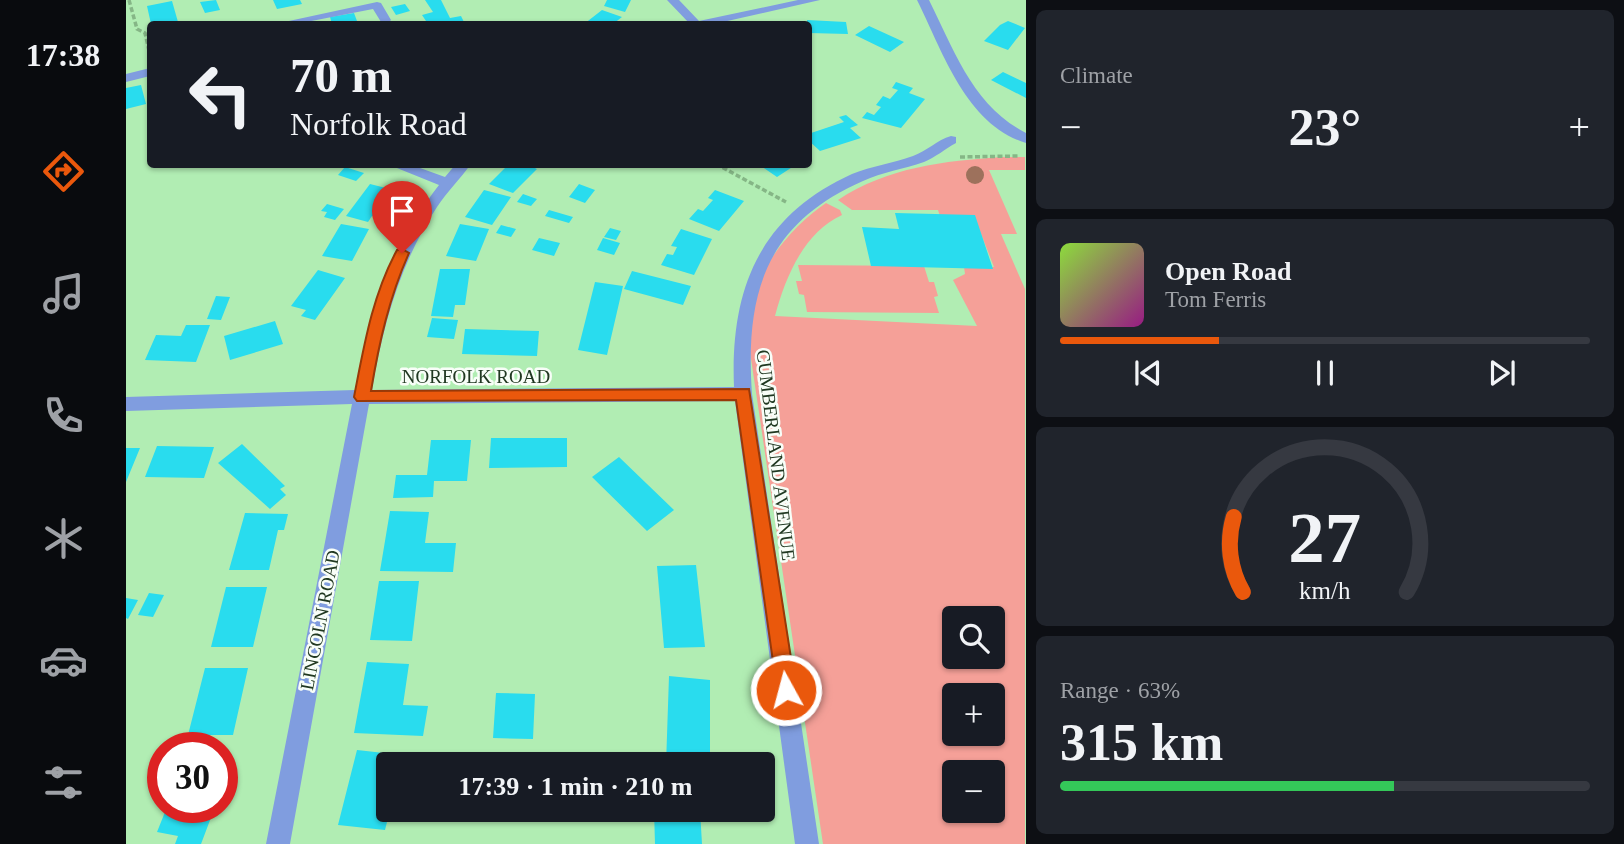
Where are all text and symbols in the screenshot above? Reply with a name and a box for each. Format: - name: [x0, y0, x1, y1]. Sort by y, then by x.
- text: 17:38: [26, 37, 100, 73]
- text: 70 m: [290, 48, 392, 103]
- icon: left: [175, 49, 266, 140]
- text: Climate: [1060, 63, 1133, 88]
- text: 23°: [1289, 99, 1361, 156]
- text: Norfolk Road: [290, 106, 467, 142]
- text: −: [1060, 106, 1081, 148]
- text: +: [1569, 106, 1590, 148]
- icon: directions: [39, 147, 88, 196]
- pin: [372, 181, 432, 253]
- icon: arrive: [383, 192, 421, 230]
- text: Open Road: [1165, 257, 1291, 286]
- icon: music: [39, 269, 88, 318]
- text: Tom Ferris: [1165, 287, 1266, 312]
- street label: CUMBERLAND AVENUE: [753, 348, 799, 562]
- icon: previous: [1129, 354, 1167, 392]
- icon: pause: [1306, 354, 1344, 392]
- icon: next: [1483, 354, 1521, 392]
- street label: NORFOLK ROAD: [402, 366, 550, 387]
- icon: phone: [39, 391, 88, 440]
- text: 27: [1289, 498, 1361, 579]
- icon: climate: [39, 514, 88, 563]
- street label: LINCOLN ROAD: [296, 548, 344, 692]
- text: km/h: [1299, 577, 1351, 604]
- map controls: [942, 606, 1005, 823]
- button: search: [942, 606, 1005, 669]
- icon: car: [39, 636, 88, 685]
- position arrow: [749, 653, 823, 727]
- text: Range · 63%: [1060, 678, 1180, 703]
- button: +: [942, 683, 1005, 746]
- text: 315 km: [1060, 714, 1223, 771]
- speed limit sign: 30: [147, 732, 238, 823]
- icon: filters: [39, 758, 88, 807]
- button: −: [942, 760, 1005, 823]
- text: 17:39 · 1 min · 210 m: [459, 772, 693, 801]

